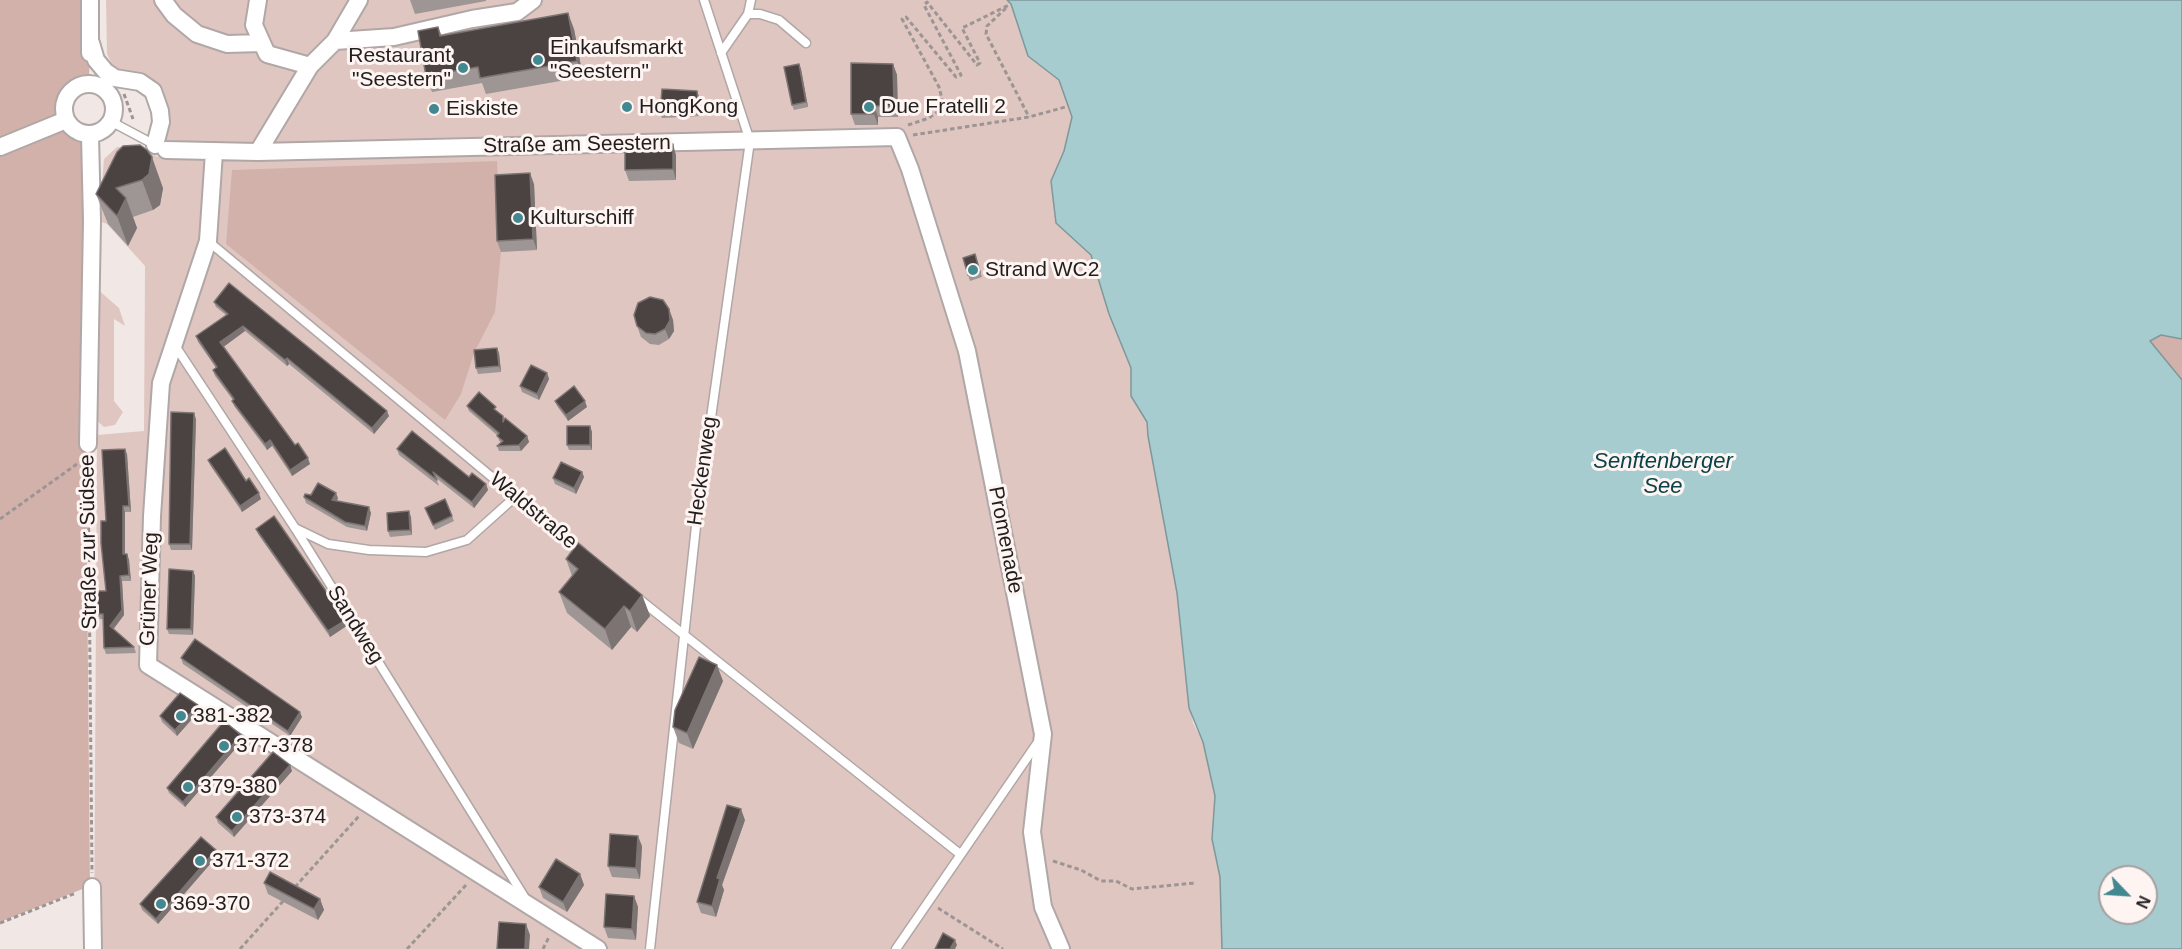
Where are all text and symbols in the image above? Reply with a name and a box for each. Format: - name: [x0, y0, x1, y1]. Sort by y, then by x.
- place label: Einkaufsmarkt "Seestern": [550, 35, 683, 85]
- place label: Restaurant "Seestern": [348, 43, 451, 93]
- marker: Einkaufsmarkt "Seestern": [531, 53, 545, 67]
- marker: Restaurant "Seestern": [456, 61, 470, 75]
- place label: HongKong: [639, 94, 738, 120]
- place label: Due Fratelli 2: [881, 94, 1006, 120]
- place label: Eiskiste: [446, 96, 518, 122]
- marker: HongKong: [620, 100, 634, 114]
- marker: Due Fratelli 2: [862, 100, 876, 114]
- marker: Eiskiste: [427, 102, 441, 116]
- street label: Straße am Seestern: [483, 131, 671, 159]
- place label: Kulturschiff: [530, 205, 633, 231]
- marker: Kulturschiff: [511, 211, 525, 225]
- place label: Strand WC2: [985, 257, 1099, 283]
- marker: Strand WC2: [966, 263, 980, 277]
- street label: Heckenweg: [683, 415, 723, 527]
- water label: Senftenberger See: [1593, 449, 1733, 500]
- street label: Straße zur Südsee: [75, 454, 103, 630]
- street label: Waldstraße: [484, 467, 582, 555]
- street label: Promenade: [982, 484, 1028, 596]
- street label: Grüner Weg: [135, 532, 165, 646]
- street label: Sandweg: [321, 581, 389, 669]
- place label: 381-382: [193, 703, 270, 729]
- marker: 381-382: [174, 709, 188, 723]
- place label: 377-378: [236, 733, 313, 759]
- marker: 377-378: [217, 739, 231, 753]
- place label: 379-380: [200, 774, 277, 800]
- marker: 379-380: [181, 780, 195, 794]
- place label: 373-374: [249, 804, 326, 830]
- marker: 373-374: [230, 810, 244, 824]
- place label: 371-372: [212, 848, 289, 874]
- marker: 371-372: [193, 854, 207, 868]
- north arrow: [2098, 865, 2158, 925]
- place label: 369-370: [173, 891, 250, 917]
- text: N: [2133, 893, 2153, 911]
- marker: 369-370: [154, 897, 168, 911]

